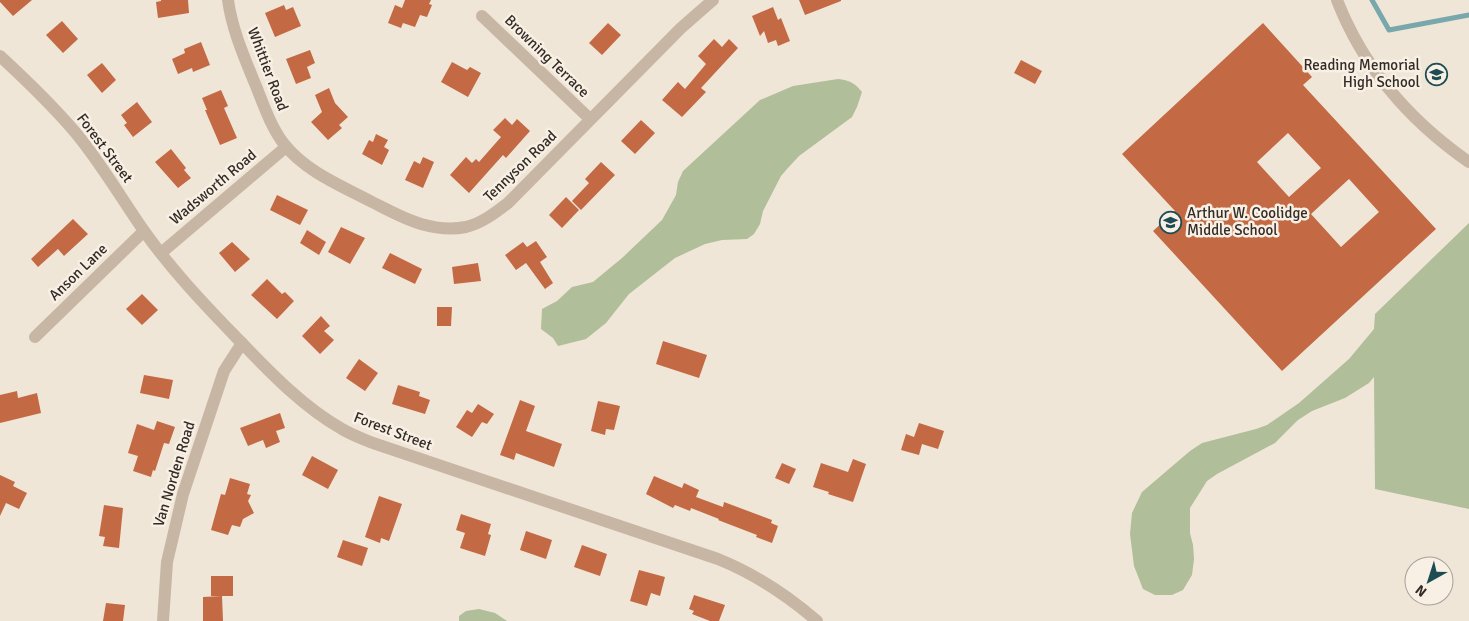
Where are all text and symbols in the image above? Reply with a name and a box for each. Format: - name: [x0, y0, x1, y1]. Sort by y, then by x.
- street label: Browning Terrace: [501, 11, 593, 101]
- street label: Whittier Road: [244, 25, 292, 113]
- place label: Reading Memorial High School: [1304, 56, 1420, 91]
- school or university icon: Reading Memorial High School: [1424, 62, 1448, 86]
- street label: Forest Street: [73, 110, 137, 186]
- street label: Tennyson Road: [480, 127, 560, 205]
- street label: Wadsworth Road: [166, 146, 260, 228]
- place label: Arthur W. Coolidge Middle School: [1187, 204, 1308, 239]
- school or university icon: Arthur W. Coolidge Middle School: [1159, 210, 1183, 234]
- street label: Anson Lane: [45, 240, 111, 304]
- street label: Forest Street: [351, 408, 435, 454]
- street label: Van Norden Road: [149, 419, 199, 529]
- north arrow: [1404, 556, 1454, 606]
- text: N: [1412, 581, 1430, 600]

